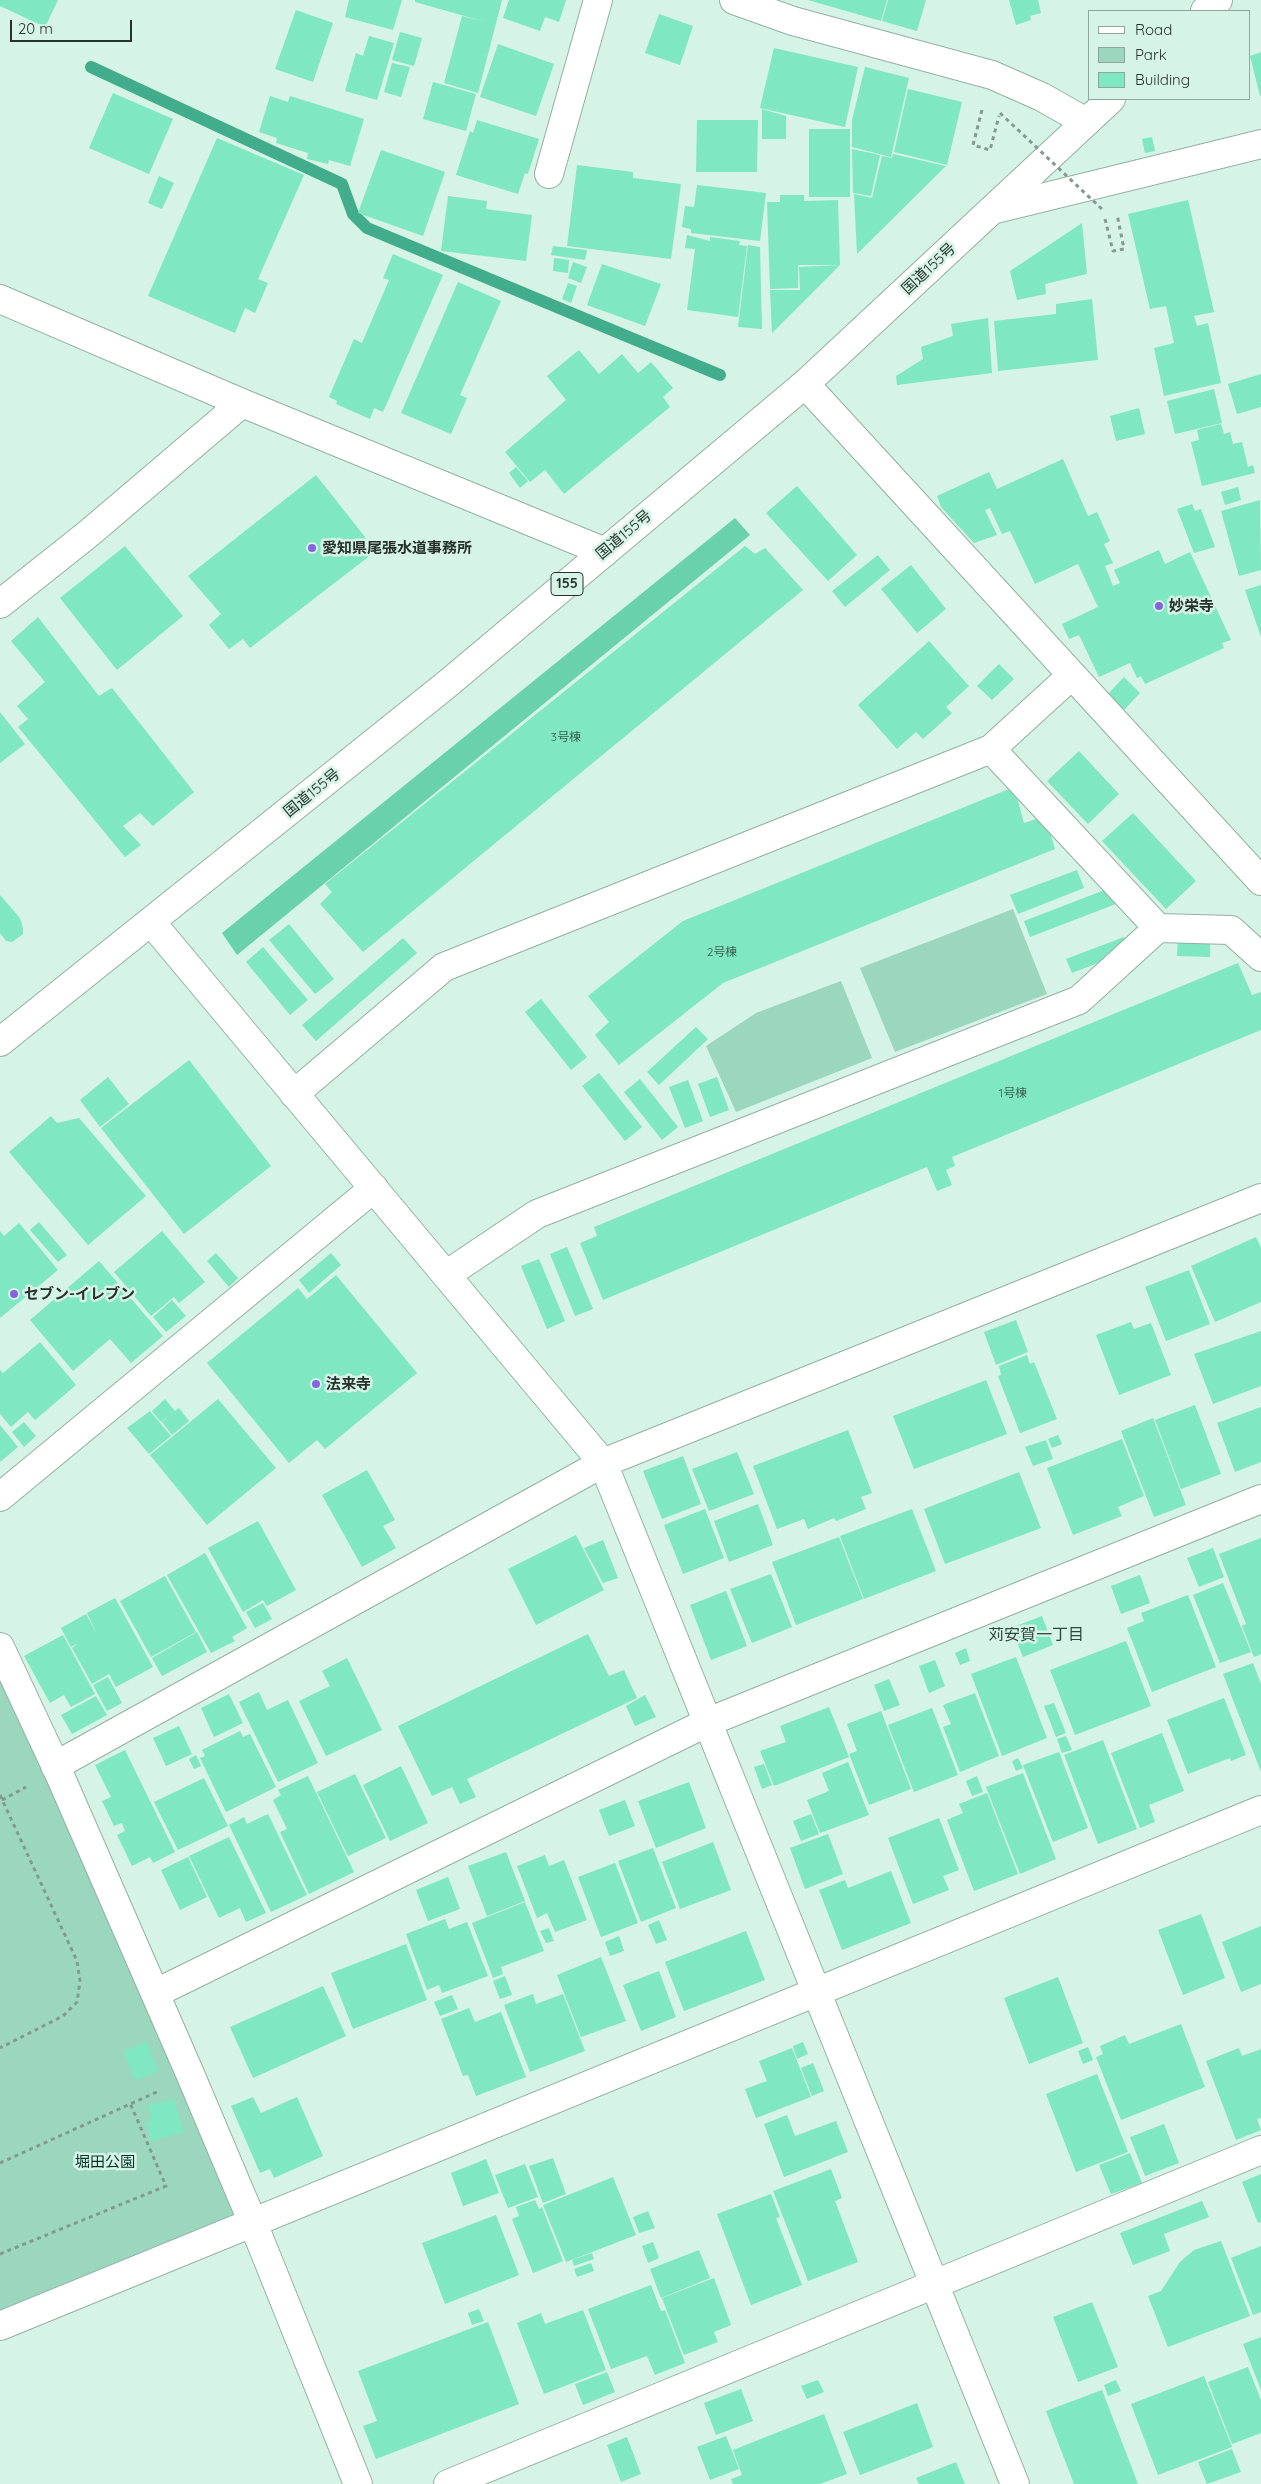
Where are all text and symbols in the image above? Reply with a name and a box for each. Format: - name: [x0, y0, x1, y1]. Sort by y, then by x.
- scale bar: [12, 10, 135, 42]
- legend: [1088, 10, 1251, 100]
- text: 20 m: [18, 19, 53, 38]
- text: Road: [1135, 20, 1172, 39]
- text: Park: [1135, 45, 1167, 64]
- text: Building: [1135, 70, 1190, 89]
- street label: 国道155号: [898, 240, 960, 298]
- street label: 国道155号: [593, 507, 655, 563]
- place label: 愛知県尾張水道事務所: [322, 539, 472, 557]
- marker: 愛知県尾張水道事務所: [306, 542, 318, 554]
- road number: 155: [551, 572, 583, 596]
- place label: 妙栄寺: [1169, 597, 1214, 615]
- marker: 妙栄寺: [1153, 600, 1165, 612]
- house number: 3号棟: [551, 730, 581, 744]
- street label: 国道155号: [280, 765, 344, 821]
- house number: 2号棟: [707, 945, 737, 959]
- house number: 1号棟: [999, 1086, 1027, 1100]
- place label: セブン-イレブン: [24, 1285, 135, 1303]
- marker: セブン-イレブン: [8, 1288, 20, 1300]
- place label: 法来寺: [326, 1375, 371, 1393]
- marker: 法来寺: [310, 1378, 322, 1390]
- district label: 苅安賀一丁目: [988, 1625, 1084, 1645]
- park label: 堀田公園: [75, 2153, 135, 2171]

